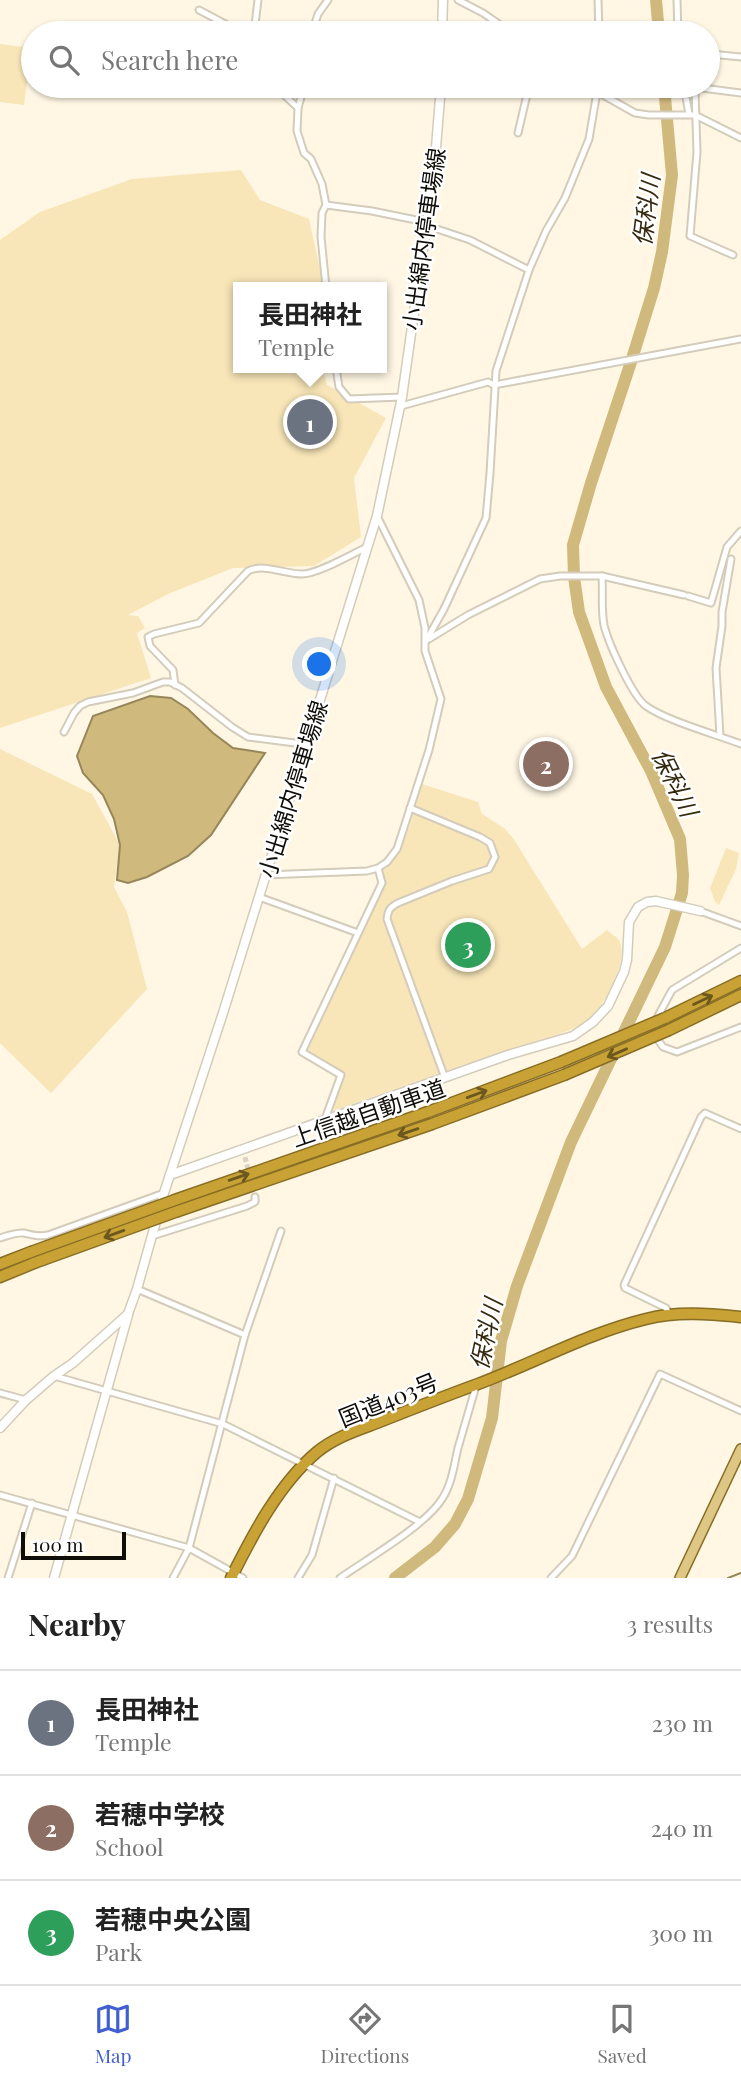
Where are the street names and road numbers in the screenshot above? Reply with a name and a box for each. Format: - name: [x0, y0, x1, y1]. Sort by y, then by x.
- street label: 小出綿内停車場線: [395, 146, 451, 332]
- street label: 小出綿内停車場線: [250, 696, 334, 882]
- street label: 上信越自動車道: [287, 1071, 449, 1153]
- street label: 国道403号: [334, 1365, 442, 1433]

